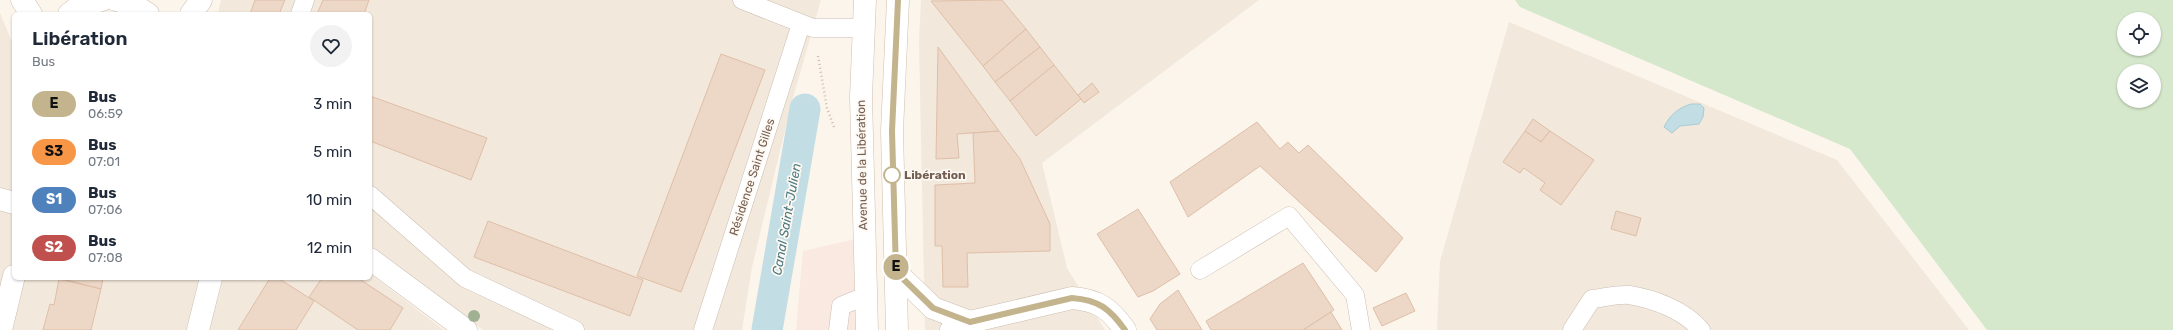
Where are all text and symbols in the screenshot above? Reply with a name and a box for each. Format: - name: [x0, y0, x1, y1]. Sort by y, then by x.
- map controls: [2117, 12, 2161, 108]
- button: locate: [2117, 12, 2161, 56]
- button: heart: [310, 25, 352, 67]
- text: Libération: [32, 27, 128, 50]
- text: Bus: [32, 54, 55, 69]
- button: layers: [2117, 64, 2161, 108]
- text: Bus: [88, 88, 116, 106]
- text: E: [50, 95, 58, 112]
- text: 3 min: [313, 95, 352, 113]
- street label: Avenue de la Libération: [854, 100, 870, 230]
- text: 06:59: [88, 106, 123, 121]
- street label: Résidence Saint Gilles: [726, 117, 778, 237]
- text: Bus: [88, 136, 116, 154]
- text: S3: [45, 143, 63, 160]
- text: 5 min: [313, 143, 352, 161]
- text: 07:01: [88, 154, 120, 169]
- water label: Canal Saint-Julien: [769, 162, 804, 276]
- marker: Libération: [883, 166, 901, 184]
- place label: Libération: [904, 168, 966, 182]
- text: Bus: [88, 184, 116, 202]
- text: S1: [46, 191, 62, 208]
- text: 10 min: [306, 191, 352, 209]
- text: 07:06: [88, 202, 122, 217]
- text: Bus: [88, 232, 116, 250]
- text: S2: [45, 239, 63, 256]
- text: 12 min: [307, 239, 352, 257]
- text: 07:08: [88, 250, 123, 265]
- line badge: E: [883, 254, 909, 280]
- text: E: [892, 258, 900, 275]

